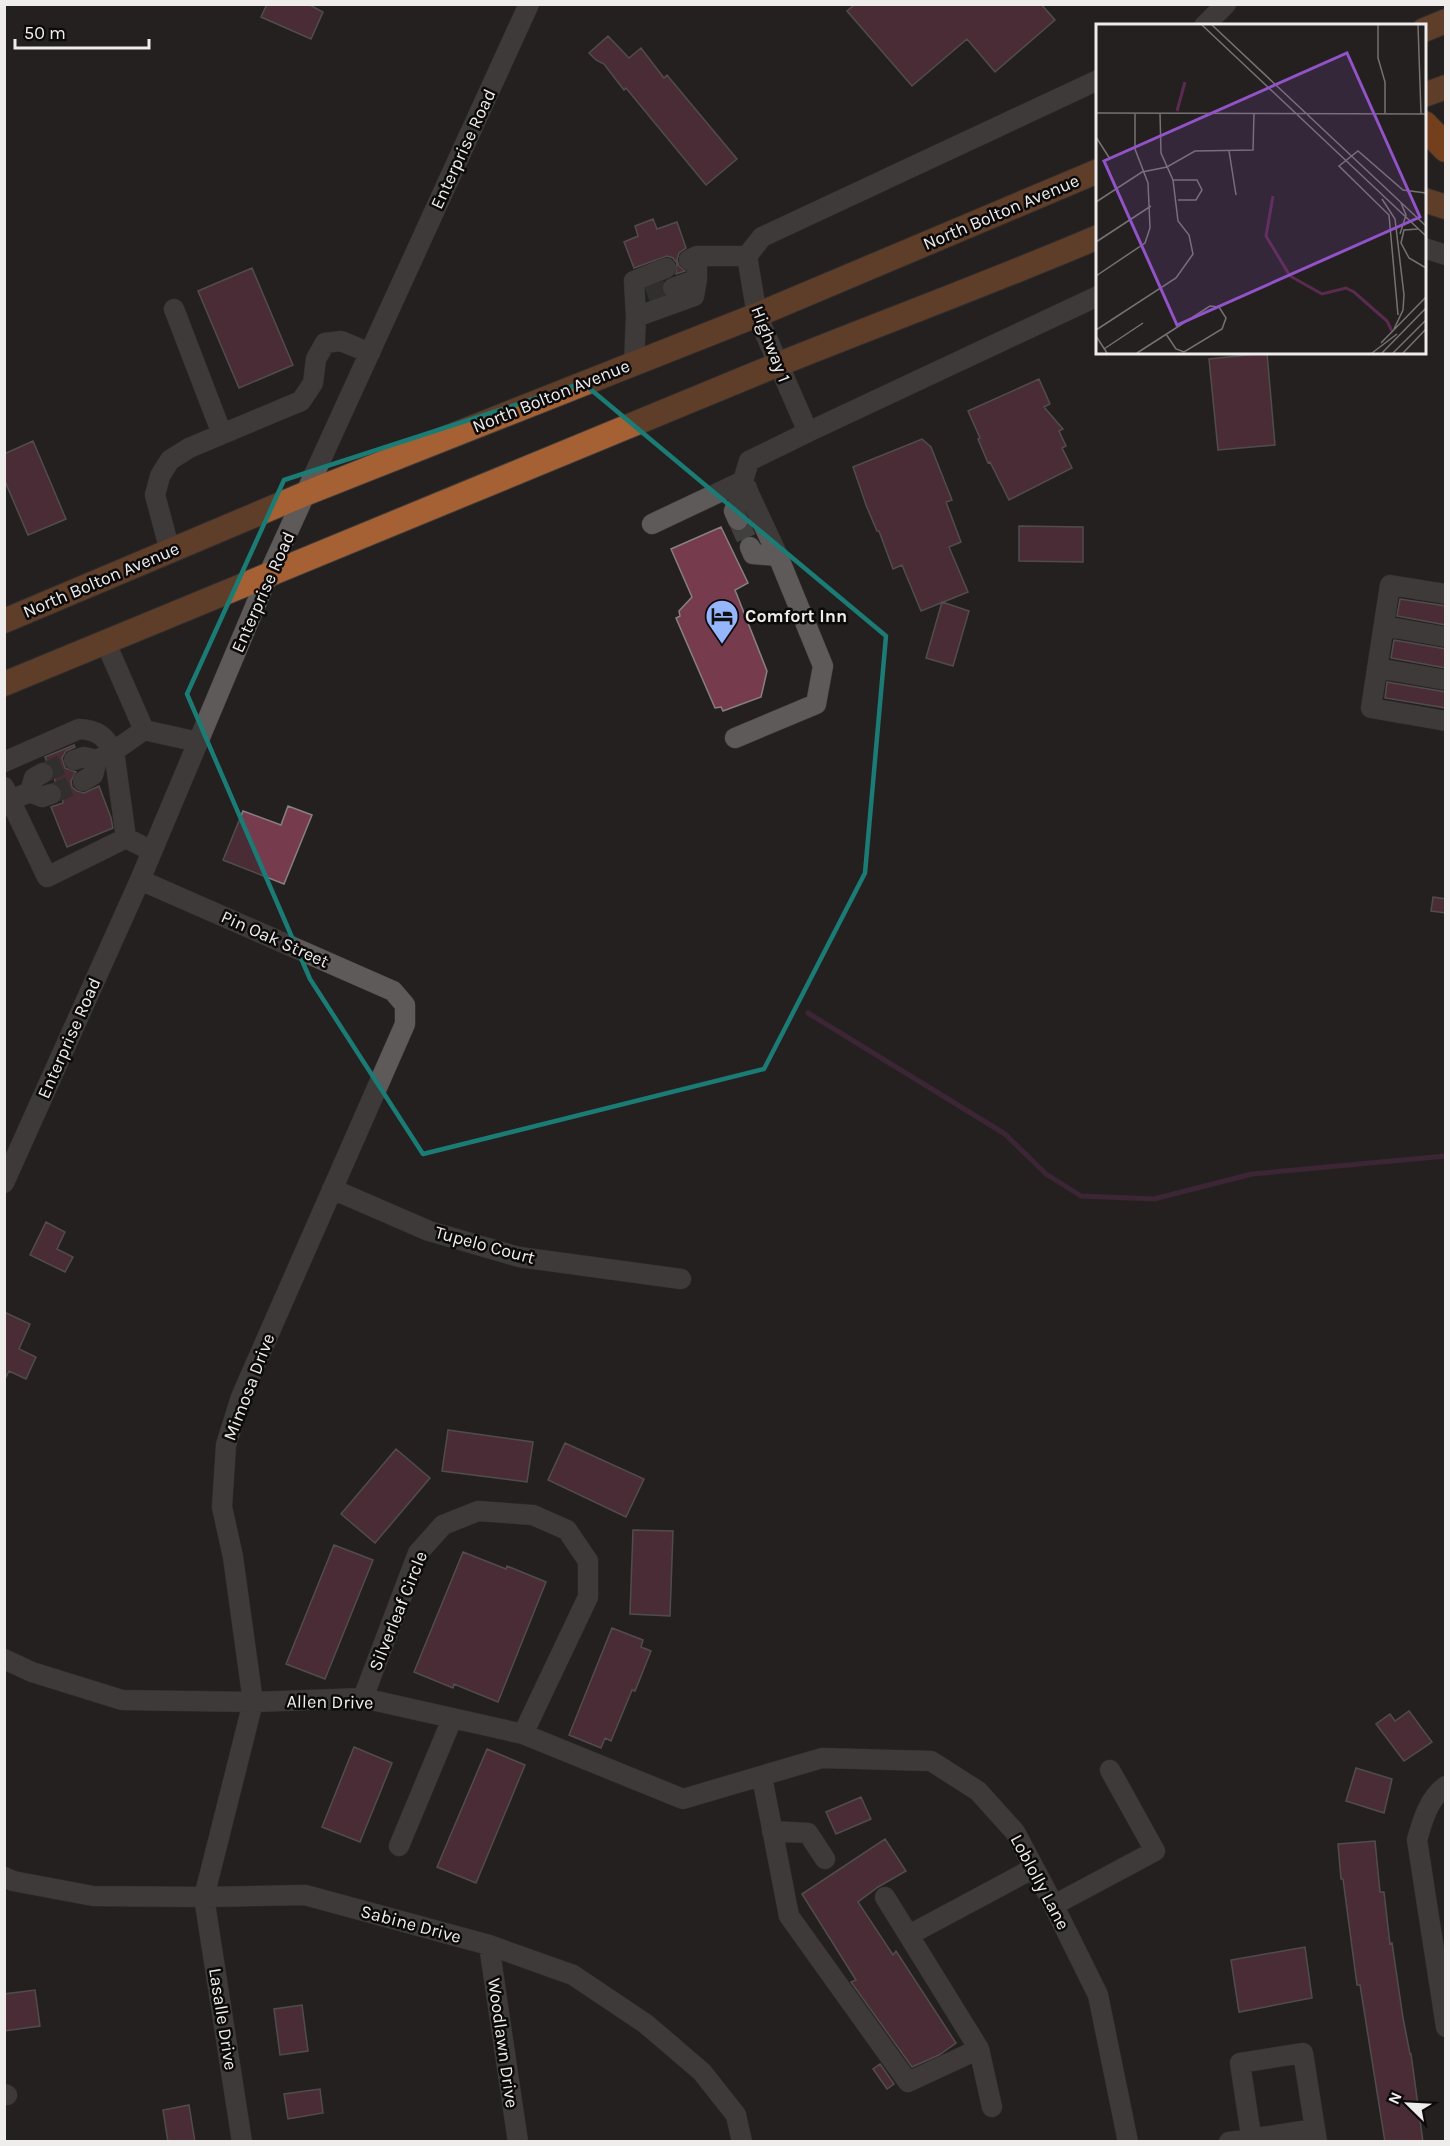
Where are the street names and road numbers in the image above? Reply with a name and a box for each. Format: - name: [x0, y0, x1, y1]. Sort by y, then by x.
- street label: Enterprise Road: [425, 85, 501, 213]
- street label: North Bolton Avenue: [920, 169, 1082, 255]
- street label: Highway 1: [746, 303, 796, 385]
- street label: North Bolton Avenue: [469, 354, 633, 438]
- street label: Enterprise Road: [226, 528, 300, 656]
- street label: North Bolton Avenue: [20, 537, 182, 623]
- street label: Pin Oak Street: [218, 905, 333, 973]
- street label: Enterprise Road: [32, 974, 106, 1102]
- street label: Tupelo Court: [433, 1221, 538, 1269]
- street label: Mimosa Drive: [218, 1330, 280, 1444]
- street label: Silverleaf Circle: [364, 1548, 432, 1674]
- street label: Allen Drive: [286, 1690, 374, 1714]
- street label: Loblolly Lane: [1006, 1830, 1074, 1934]
- street label: Sabine Drive: [358, 1900, 464, 1948]
- street label: Lasalle Drive: [204, 1966, 242, 2072]
- street label: Woodlawn Drive: [483, 1977, 523, 2109]

